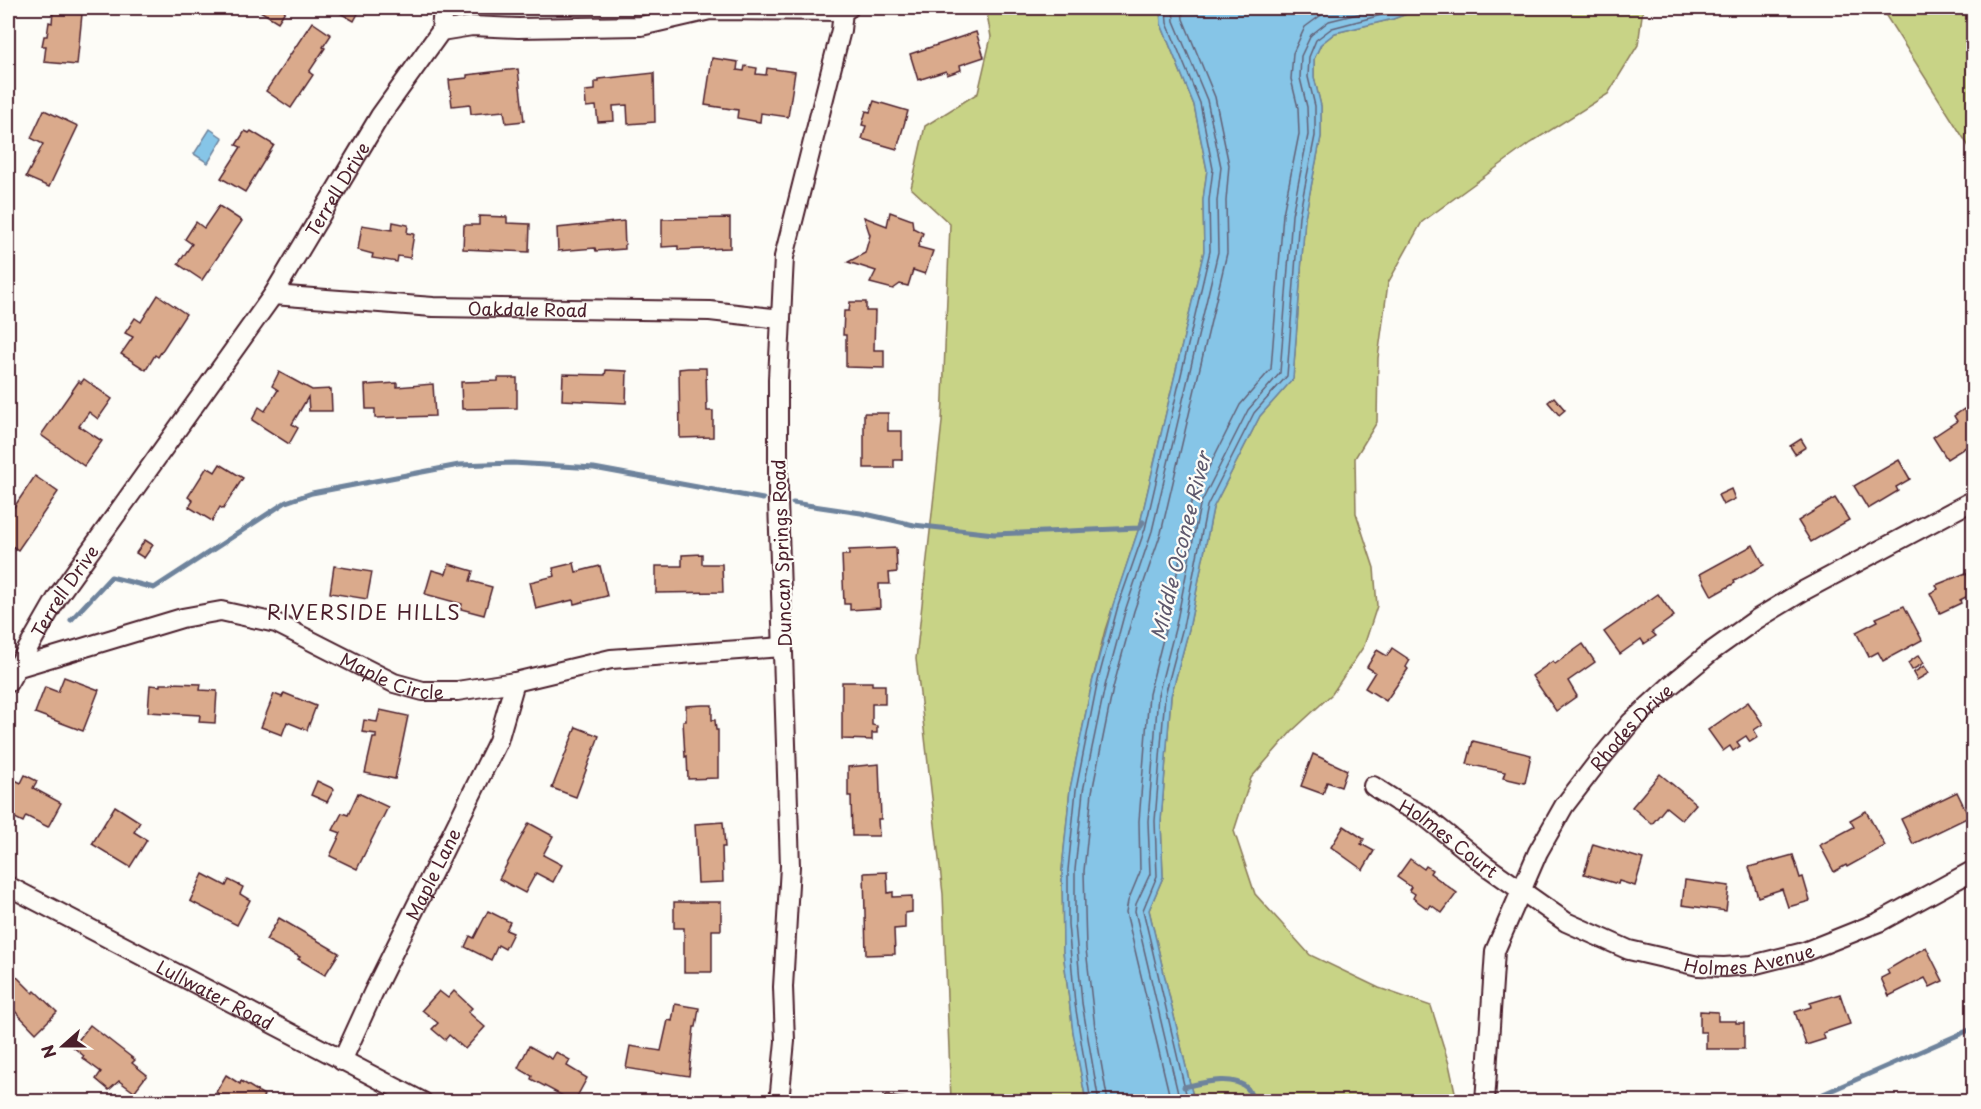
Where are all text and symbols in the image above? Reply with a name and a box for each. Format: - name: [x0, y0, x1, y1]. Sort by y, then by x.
- street label: Terrell Drive: [298, 136, 375, 241]
- street label: Oakdale Road: [467, 294, 588, 323]
- water label: Middle Oconee River: [1142, 446, 1219, 643]
- street label: Duncan Springs Road: [764, 459, 798, 647]
- street label: Terrell Drive: [24, 539, 104, 642]
- district label: RIVERSIDE HILLS: [267, 597, 461, 627]
- street label: Maple Circle: [336, 645, 444, 705]
- street label: Rhodes Drive: [1583, 677, 1678, 776]
- street label: Holmes Court: [1395, 792, 1504, 884]
- street label: Maple Lane: [398, 823, 467, 924]
- street label: Holmes Avenue: [1681, 936, 1818, 981]
- street label: Lullwater Road: [152, 952, 279, 1036]
- north arrow: [33, 1016, 93, 1076]
- text: N: [35, 1042, 62, 1062]

